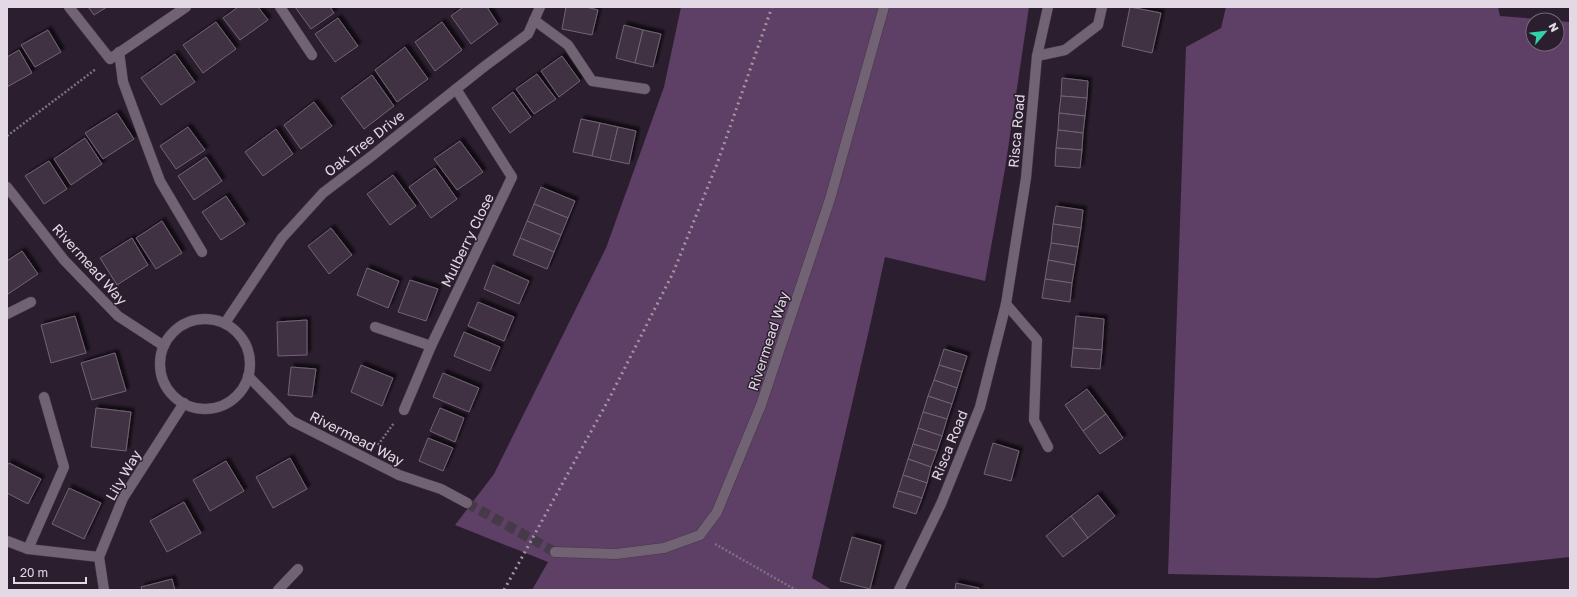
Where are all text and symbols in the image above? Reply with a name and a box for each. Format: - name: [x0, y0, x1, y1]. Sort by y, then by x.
- north arrow: [1525, 12, 1565, 52]
- text: N: [1547, 20, 1562, 34]
- street label: Risca Road: [1004, 93, 1028, 169]
- street label: Oak Tree Drive: [321, 106, 407, 180]
- street label: Mulberry Close: [437, 190, 497, 290]
- street label: Rivermead Way: [49, 220, 131, 308]
- street label: Rivermead Way: [744, 289, 792, 393]
- street label: Rivermead Way: [307, 407, 407, 469]
- street label: Risca Road: [927, 407, 971, 483]
- street label: Lily Way: [102, 447, 144, 503]
- scale bar: [14, 559, 86, 585]
- text: 20 m: [20, 565, 48, 580]

